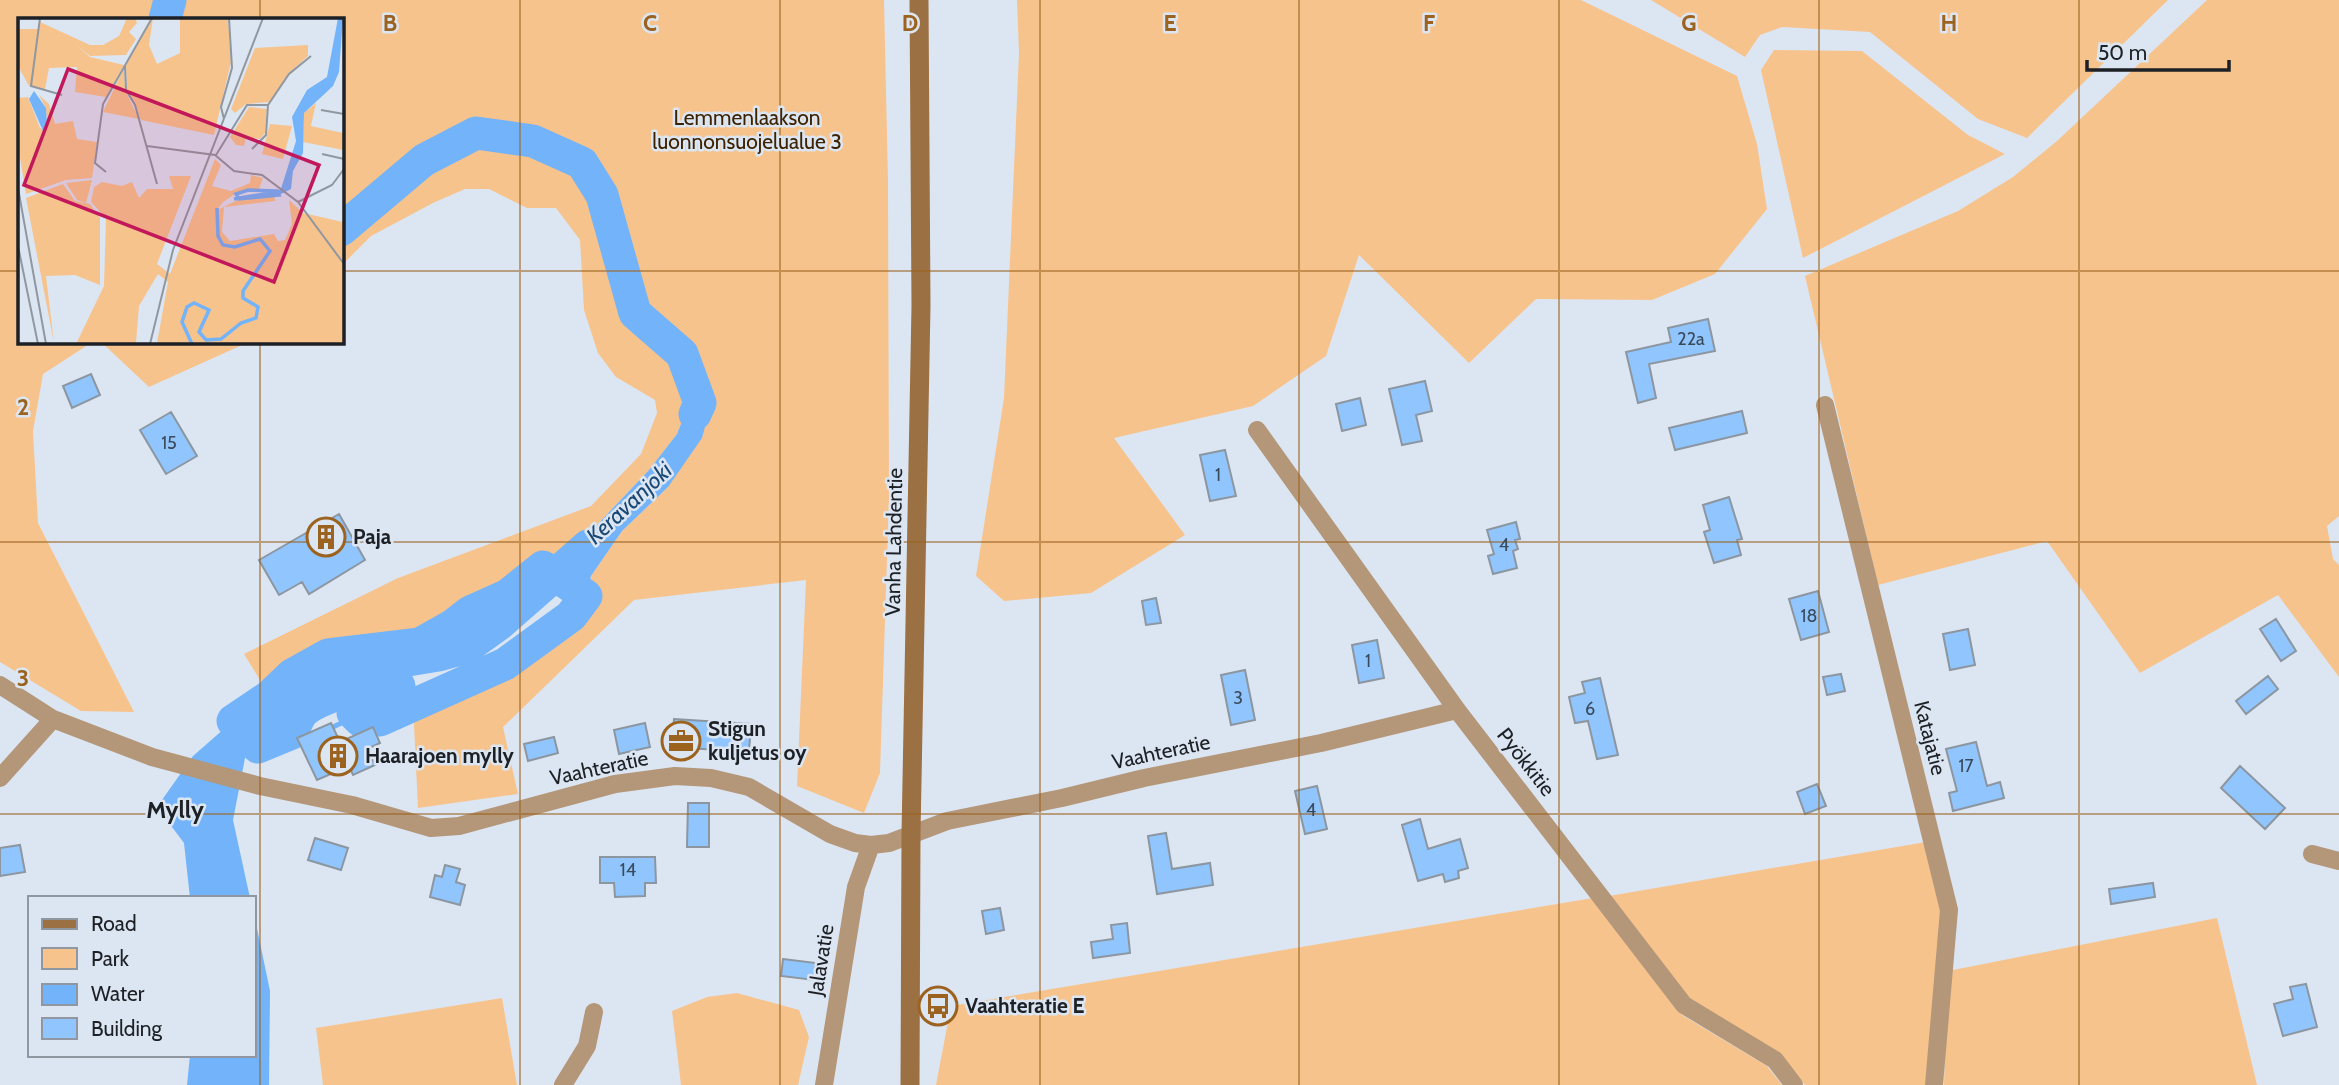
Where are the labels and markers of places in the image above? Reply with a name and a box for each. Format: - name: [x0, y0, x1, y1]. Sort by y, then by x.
- building icon: Paja: [305, 516, 347, 558]
- place label: Paja: [353, 524, 392, 549]
- place label: Stigun kuljetus oy: [708, 716, 807, 765]
- office icon: Stigun kuljetus oy: [660, 720, 702, 762]
- building icon: Haarajoen mylly: [317, 735, 359, 777]
- place label: Haarajoen mylly: [365, 743, 515, 768]
- bus stop icon: Vaahteratie E: [917, 985, 959, 1027]
- place label: Vaahteratie E: [965, 993, 1084, 1018]

